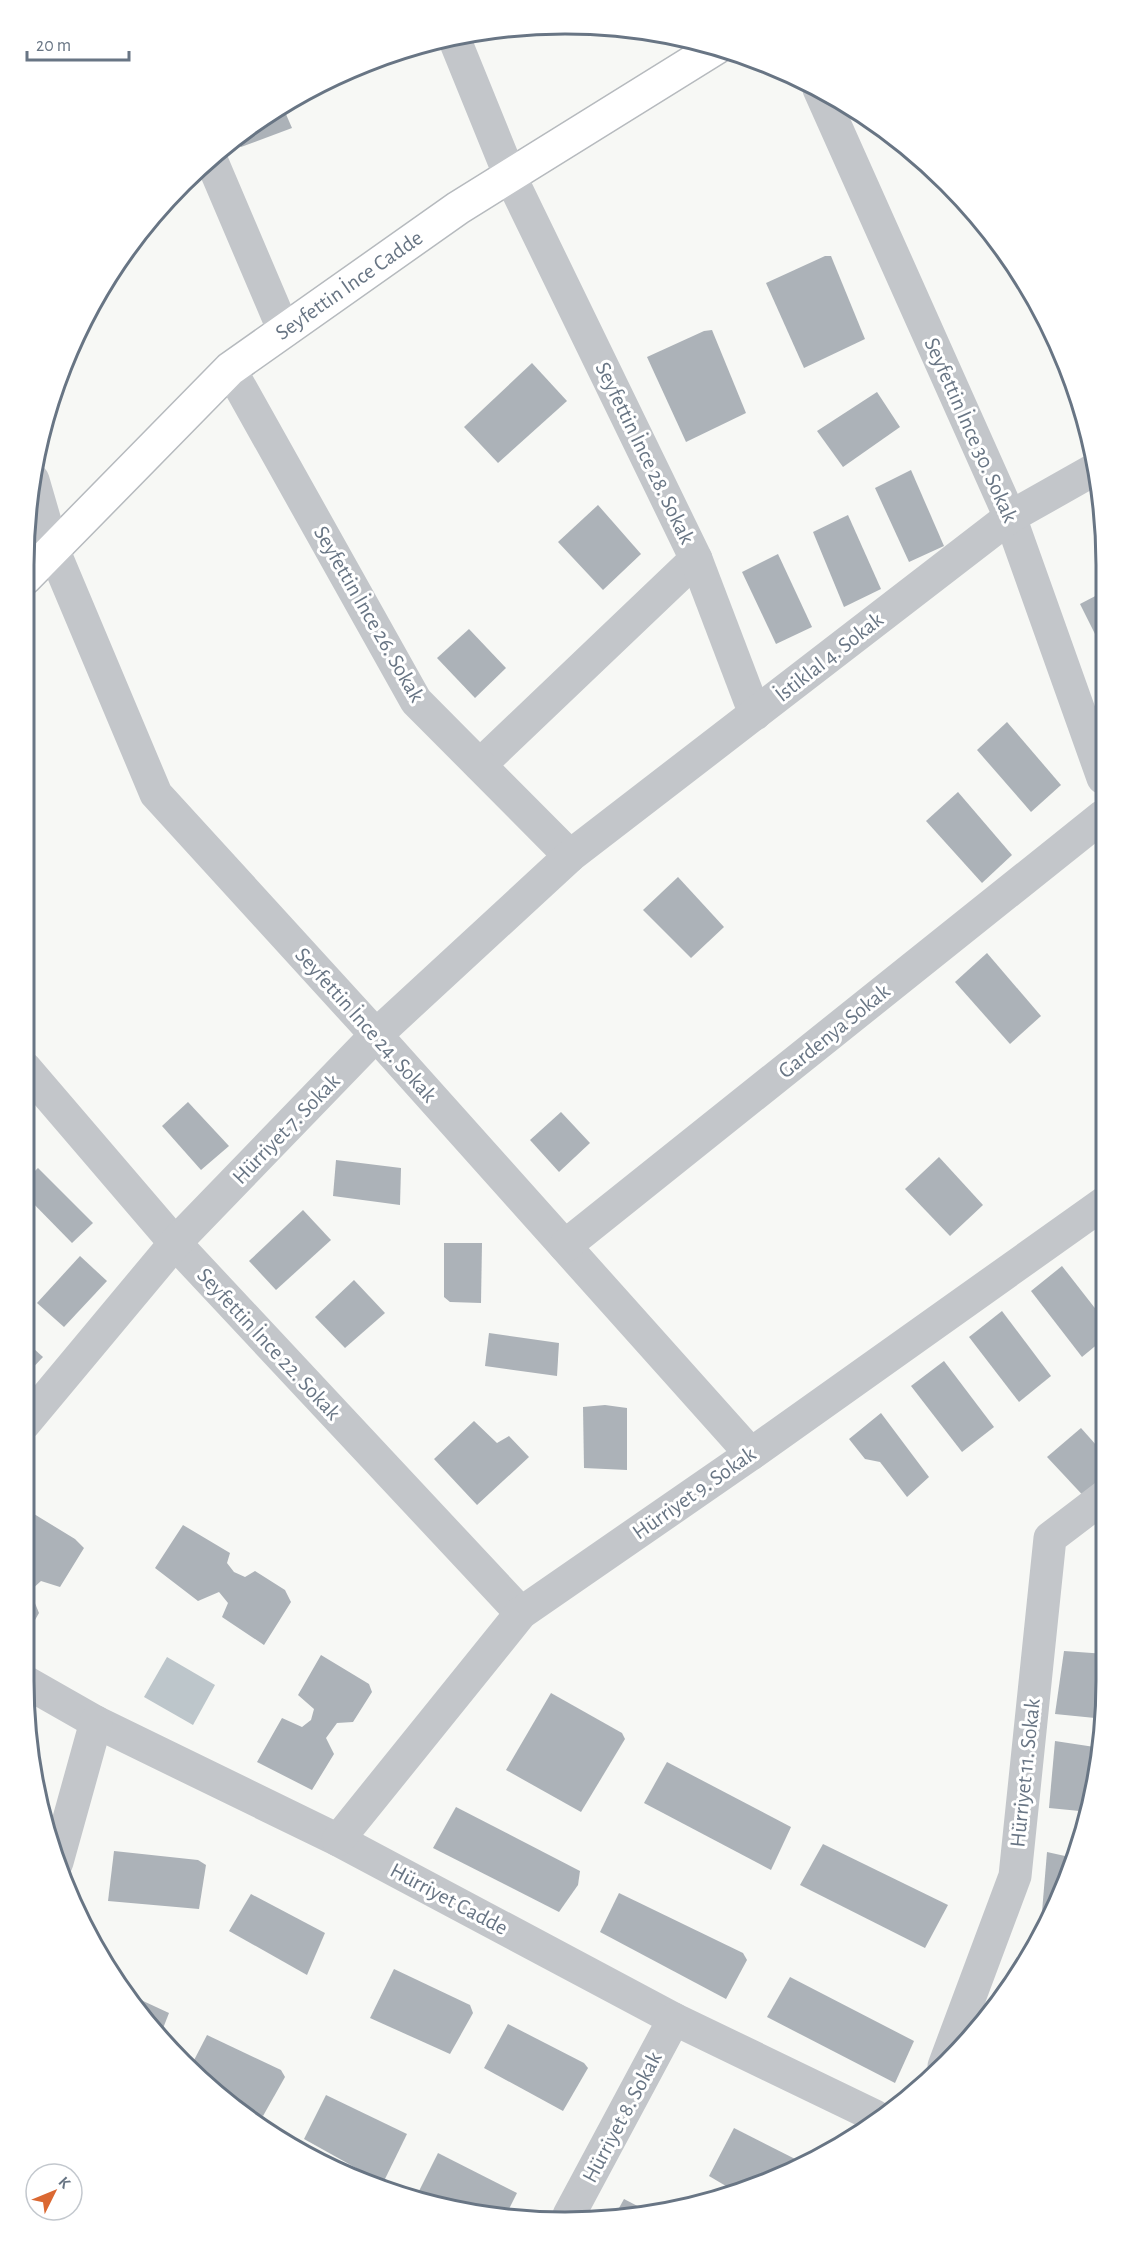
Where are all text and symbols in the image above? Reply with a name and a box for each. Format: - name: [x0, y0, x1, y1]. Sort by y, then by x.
- scale bar: [27, 24, 129, 62]
- text: 20 m: [36, 37, 71, 55]
- street label: Seyfettin İnce Cadde: [271, 226, 427, 344]
- street label: Seyfettin İnce 30. Sokak: [920, 334, 1022, 526]
- street label: Seyfettin İnce 28. Sokak: [591, 359, 699, 547]
- street label: Seyfettin İnce 26. Sokak: [310, 522, 428, 706]
- street label: İstiklal 4. Sokak: [771, 608, 887, 706]
- street label: Seyfettin İnce 24. Sokak: [291, 944, 441, 1106]
- street label: Gardenya Sokak: [774, 980, 894, 1082]
- street label: Hürriyet 7. Sokak: [228, 1070, 344, 1188]
- street label: Seyfettin İnce 22. Sokak: [193, 1264, 345, 1424]
- street label: Hürriyet 9. Sokak: [628, 1442, 760, 1544]
- street label: Hürriyet 11. Sokak: [1006, 1697, 1044, 1849]
- street label: Hürriyet Cadde: [387, 1859, 511, 1939]
- street label: Hürriyet 8. Sokak: [578, 2048, 666, 2186]
- north arrow: [24, 2162, 84, 2222]
- text: K: [55, 2174, 74, 2192]

